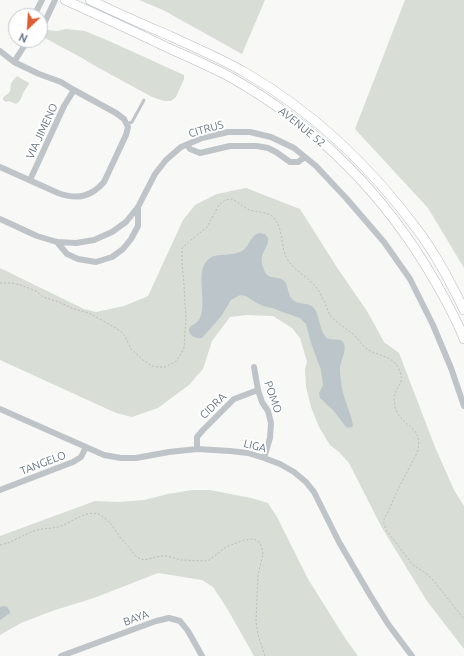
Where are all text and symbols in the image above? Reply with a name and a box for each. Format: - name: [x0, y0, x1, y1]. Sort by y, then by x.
- north arrow: [8, 8, 48, 48]
- text: N: [17, 31, 30, 45]
- street label: VIA JIMENO: [23, 101, 61, 161]
- street label: AVENUE 52: [276, 104, 328, 150]
- street label: CITRUS: [187, 118, 225, 140]
- street label: POMO: [261, 379, 285, 415]
- street label: CIDRA: [197, 390, 229, 422]
- street label: LIGA: [242, 437, 268, 455]
- street label: TANGELO: [18, 448, 68, 478]
- street label: BAYA: [121, 607, 151, 629]

